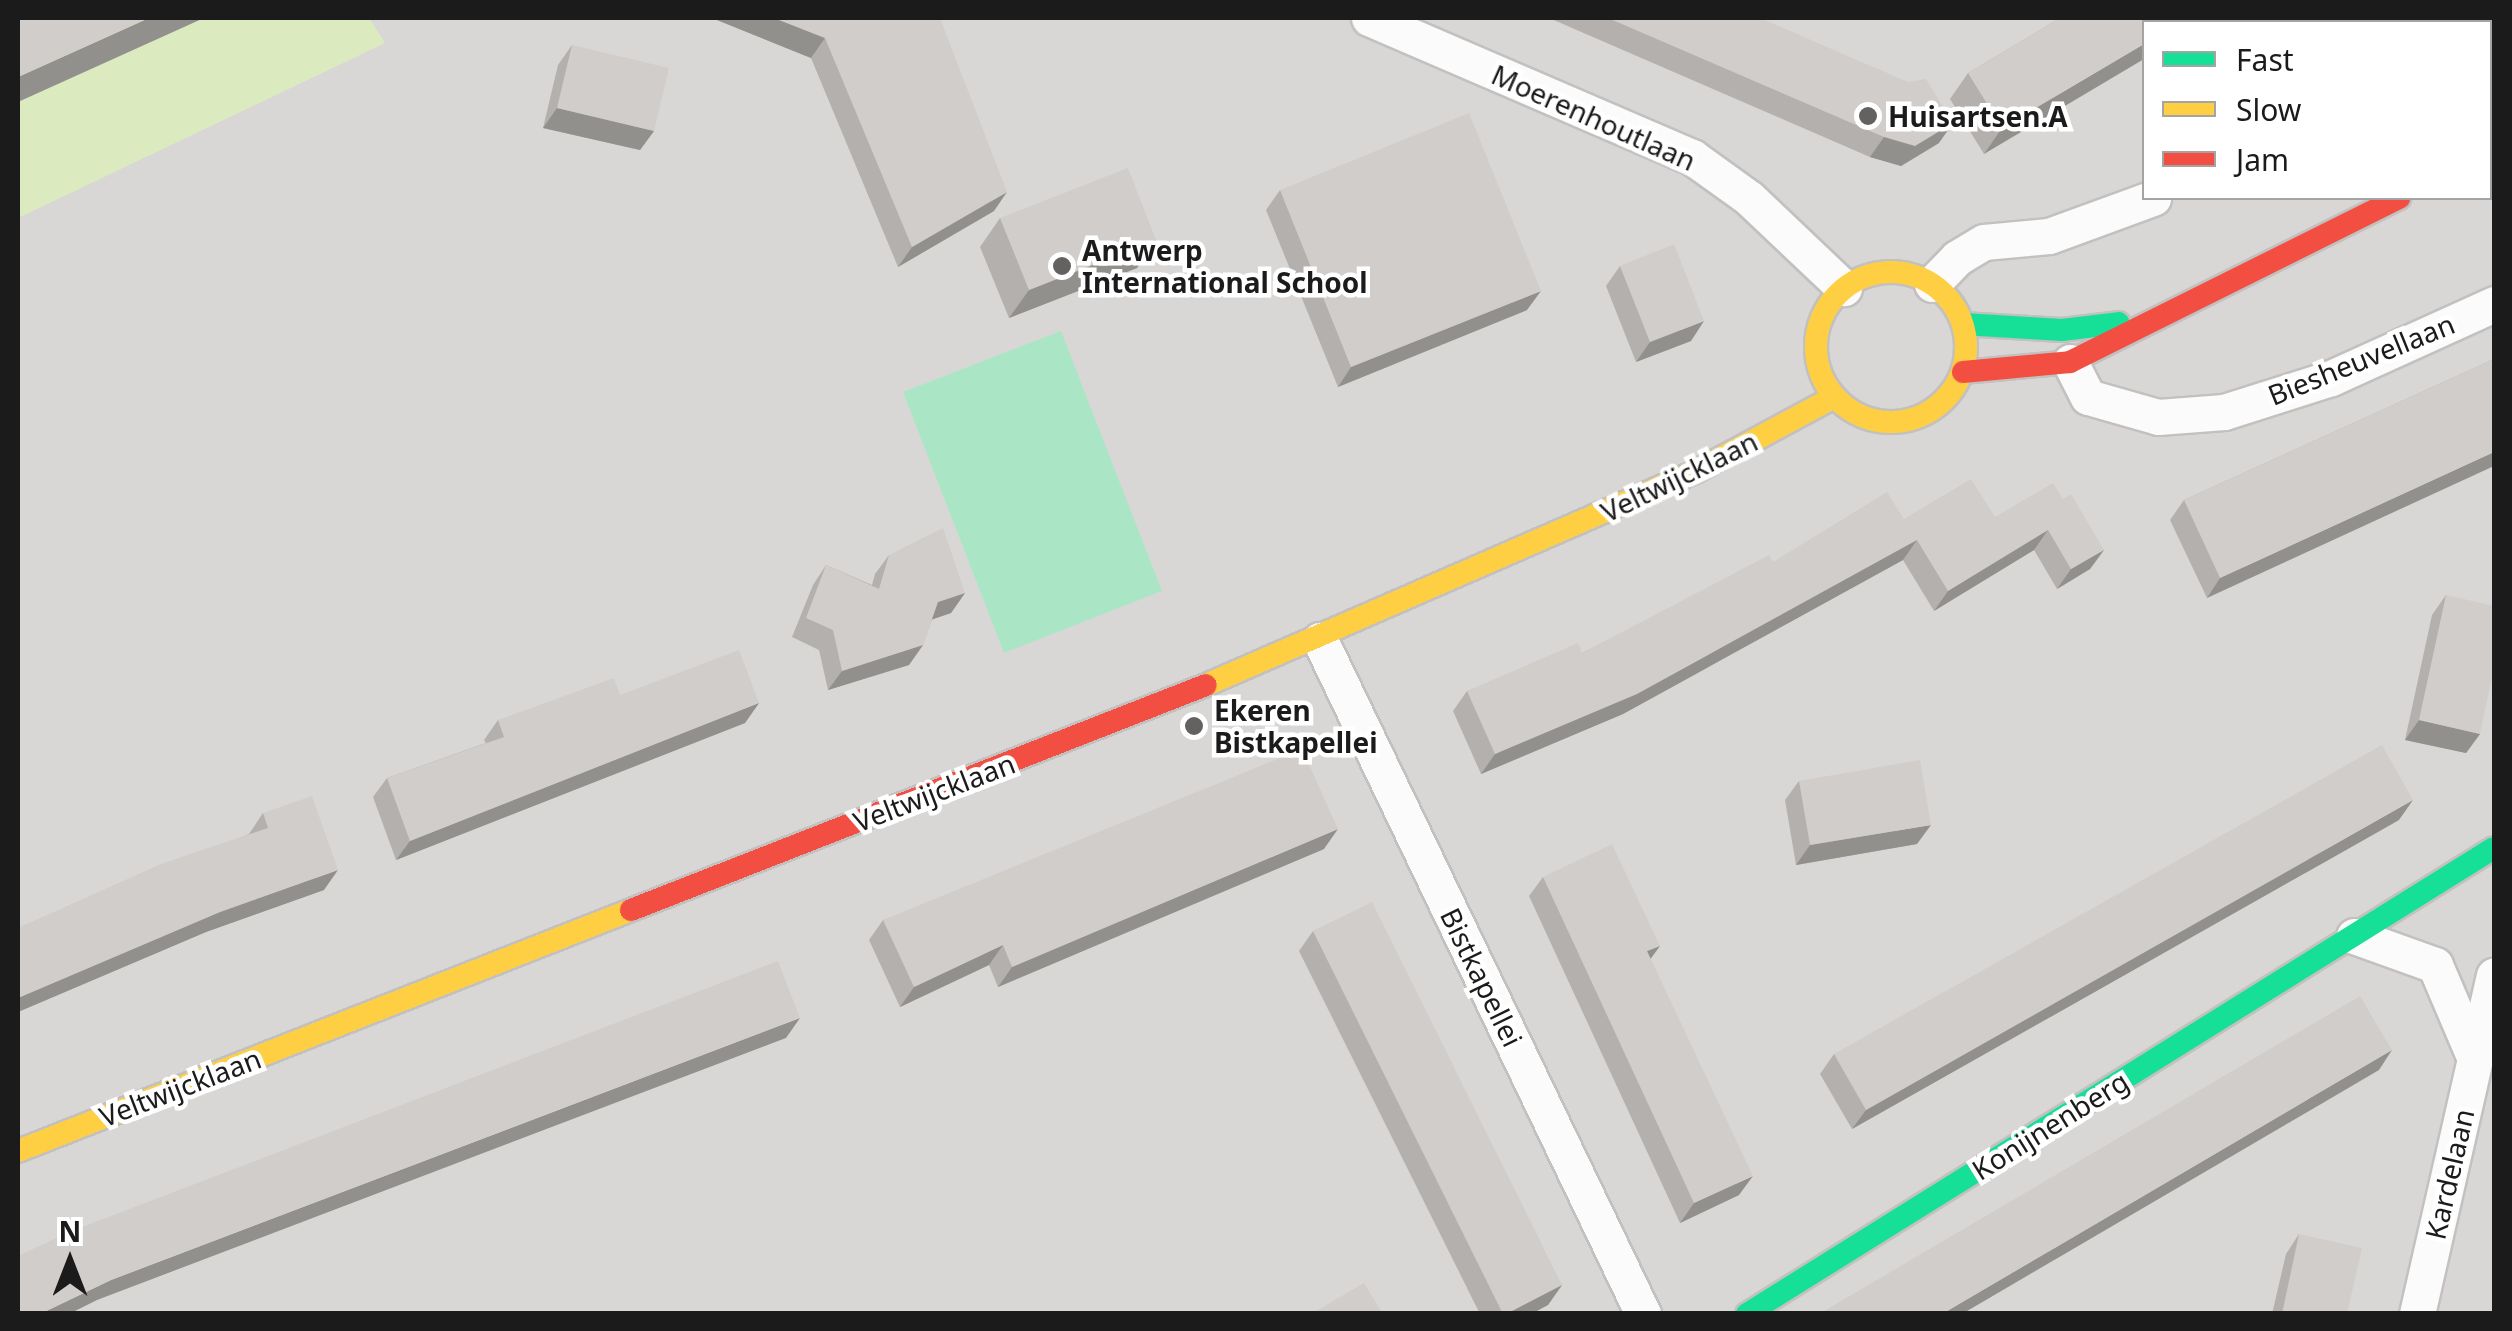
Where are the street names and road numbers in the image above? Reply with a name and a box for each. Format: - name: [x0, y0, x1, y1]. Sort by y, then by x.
- street label: Moerenhoutlaan: [1487, 57, 1701, 177]
- street label: Biesheuvellaan: [2263, 306, 2459, 412]
- street label: Veltwijcklaan: [1595, 424, 1763, 528]
- street label: Veltwijcklaan: [849, 746, 1019, 838]
- street label: Bistkapellei: [1434, 902, 1530, 1052]
- street label: Veltwijcklaan: [95, 1041, 265, 1133]
- street label: Konijnenberg: [1966, 1064, 2134, 1186]
- street label: Kardelaan: [2418, 1105, 2480, 1243]

